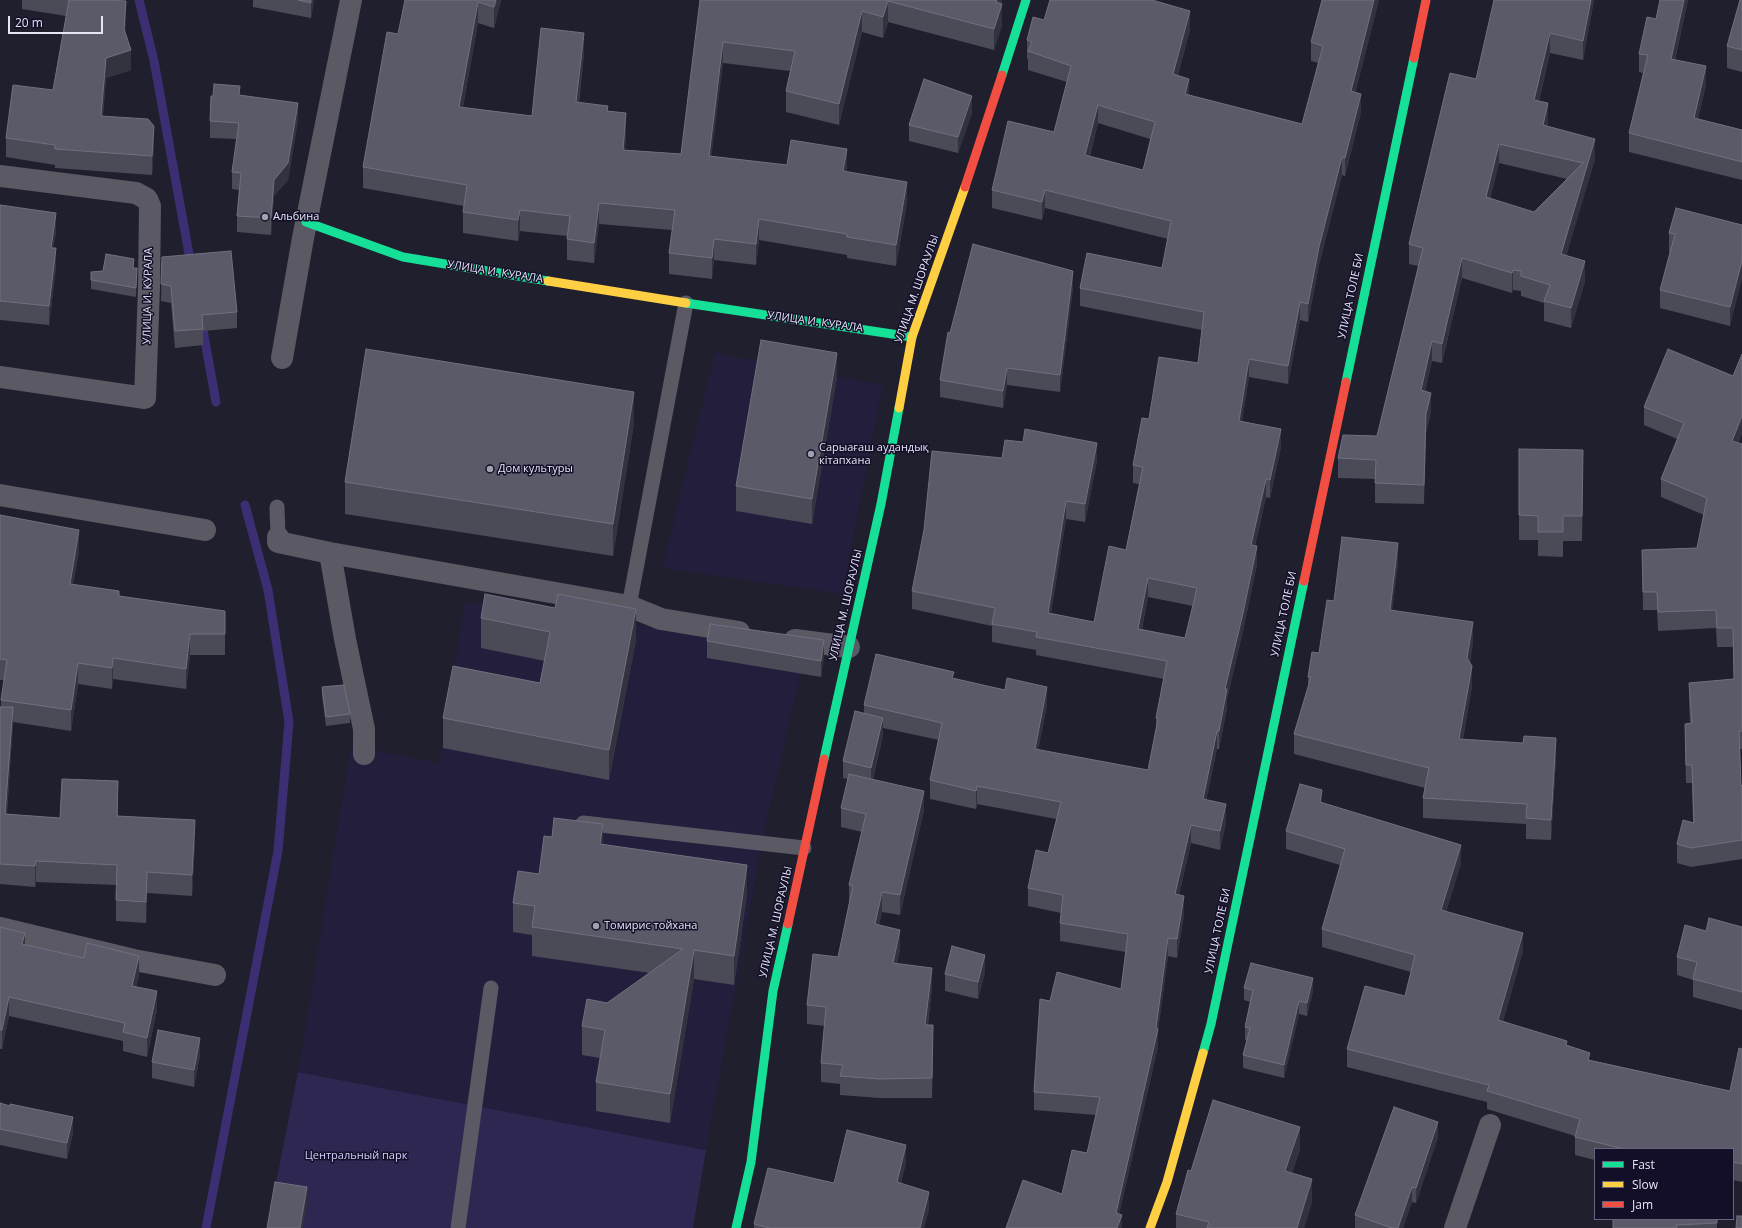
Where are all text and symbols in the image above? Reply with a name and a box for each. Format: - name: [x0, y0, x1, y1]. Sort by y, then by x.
- scale bar: [10, 8, 105, 34]
- text: 20 m: [15, 14, 43, 31]
- place label: Альбина: [273, 210, 319, 224]
- marker: Альбина: [260, 212, 270, 222]
- street label: УЛИЦА М. ШОРАУЛЫ: [892, 233, 942, 345]
- street label: УЛИЦА И. КУРАЛА: [141, 248, 155, 344]
- street label: УЛИЦА ТОЛЕ БИ: [1335, 252, 1367, 340]
- street label: УЛИЦА И. КУРАЛА: [446, 258, 544, 286]
- street label: УЛИЦА И. КУРАЛА: [766, 309, 864, 335]
- place label: Сарыағаш аудандық кітапхана: [819, 441, 929, 467]
- marker: Сарыағаш аудандық кітапхана: [806, 449, 816, 459]
- place label: Дом культуры: [498, 462, 573, 476]
- marker: Дом культуры: [485, 464, 495, 474]
- street label: УЛИЦА М. ШОРАУЛЫ: [827, 548, 865, 662]
- street label: УЛИЦА ТОЛЕ БИ: [1268, 570, 1300, 658]
- street label: УЛИЦА М. ШОРАУЛЫ: [757, 865, 795, 979]
- street label: УЛИЦА ТОЛЕ БИ: [1202, 887, 1234, 975]
- place label: Томирис тойхана: [604, 919, 697, 933]
- marker: Томирис тойхана: [591, 921, 601, 931]
- legend: [1594, 1148, 1734, 1220]
- park label: Центральный парк: [305, 1149, 407, 1163]
- text: Fast: [1632, 1156, 1655, 1173]
- text: Slow: [1632, 1176, 1658, 1193]
- text: Jam: [1632, 1196, 1653, 1213]

